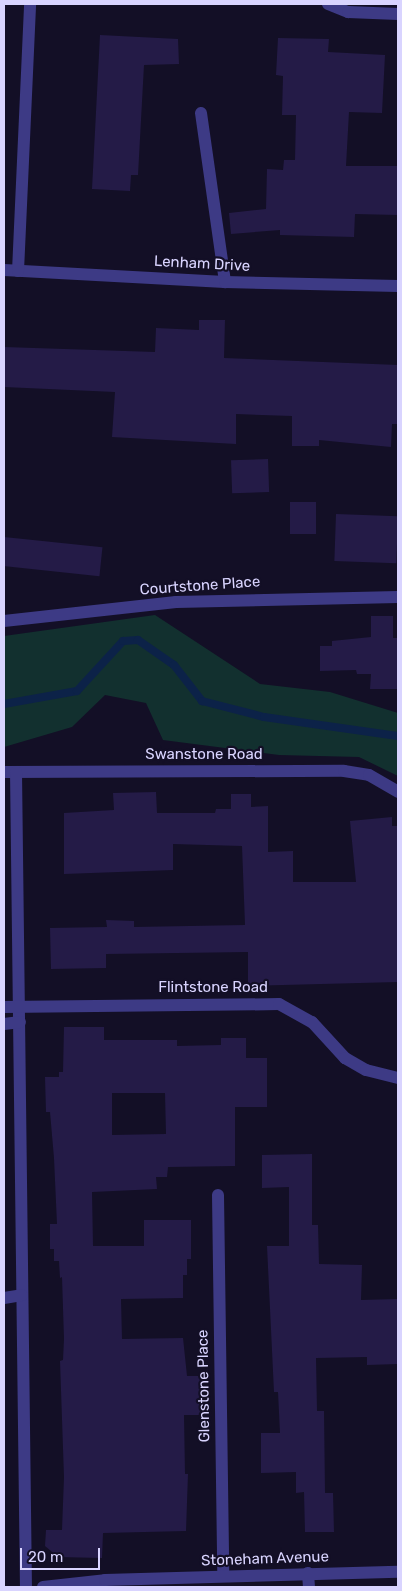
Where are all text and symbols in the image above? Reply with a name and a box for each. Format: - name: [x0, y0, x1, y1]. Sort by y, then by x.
- street label: Lenham Drive: [153, 252, 251, 276]
- street label: Courtstone Place: [139, 573, 261, 599]
- street label: Swanstone Road: [145, 746, 263, 764]
- street label: Flintstone Road: [158, 979, 268, 997]
- street label: Glenstone Place: [194, 1329, 214, 1443]
- scale bar: [22, 1538, 102, 1570]
- text: 20 m: [28, 1548, 63, 1566]
- street label: Stoneham Avenue: [201, 1548, 329, 1570]

